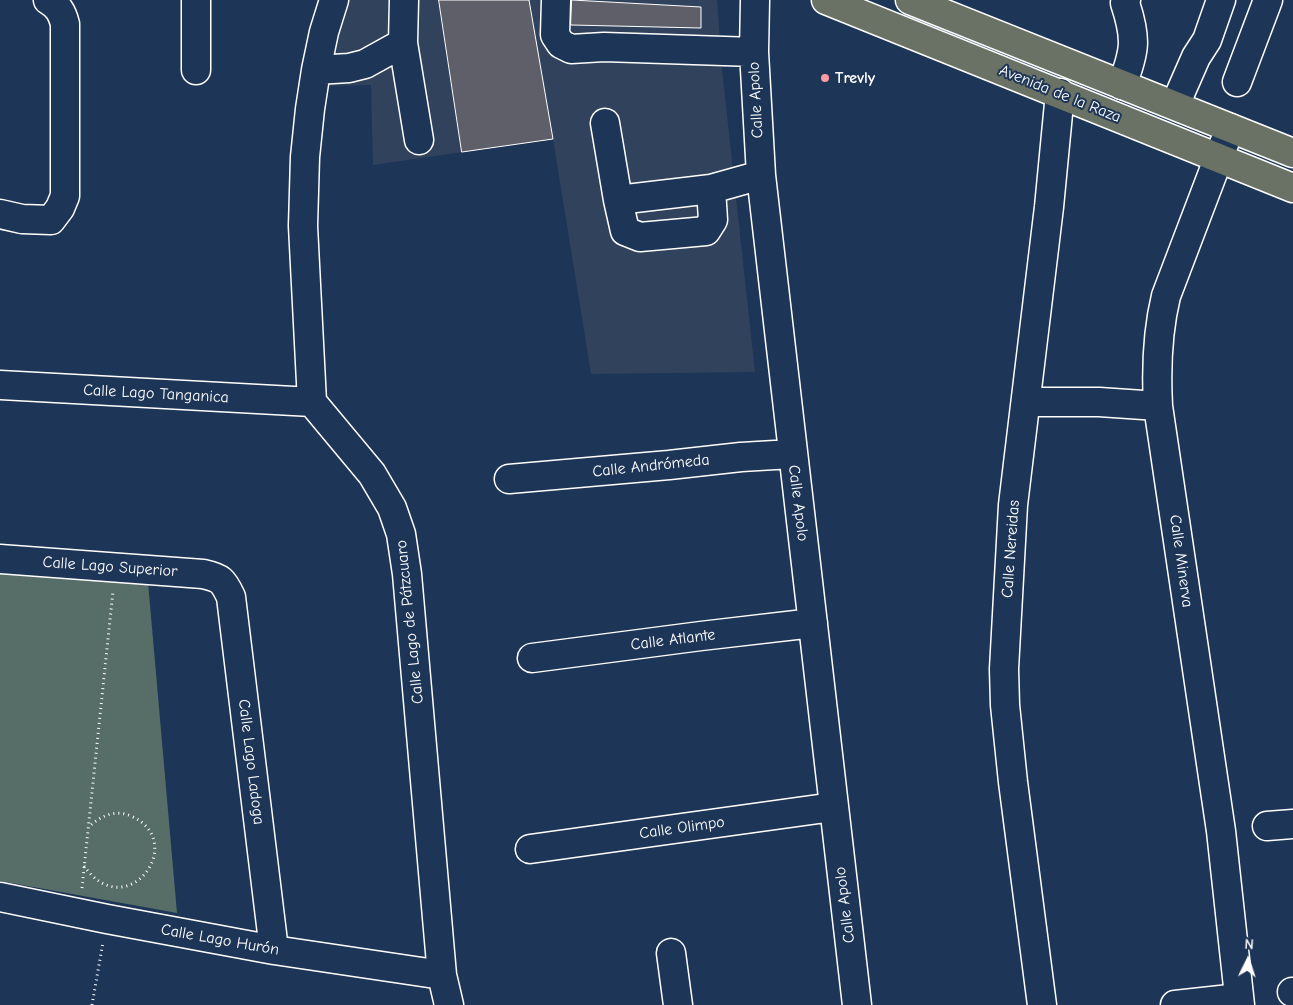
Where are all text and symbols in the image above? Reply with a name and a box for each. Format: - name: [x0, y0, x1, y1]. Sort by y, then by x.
- street label: Calle Apolo: [744, 61, 768, 139]
- street label: Avenida de la Raza: [996, 61, 1124, 127]
- place label: Trevly: [835, 68, 875, 88]
- marker: Trevly: [819, 72, 831, 84]
- street label: Calle Lago Tanganica: [83, 381, 229, 407]
- street label: Calle Andrómeda: [592, 450, 710, 482]
- street label: Calle Apolo: [784, 464, 812, 542]
- street label: Calle Nereidas: [998, 499, 1024, 599]
- street label: Calle Minerva: [1165, 513, 1197, 609]
- street label: Calle Lago de Pátzcuaro: [392, 539, 428, 705]
- street label: Calle Lago Superior: [42, 553, 178, 581]
- street label: Calle Atlante: [630, 625, 716, 655]
- street label: Calle Lago Ladoga: [234, 698, 268, 826]
- street label: Calle Olimpo: [638, 813, 726, 843]
- street label: Calle Apolo: [831, 866, 859, 944]
- street label: Calle Lago Hurón: [159, 920, 281, 960]
- north arrow: [1223, 935, 1273, 985]
- text: N: [1244, 936, 1254, 953]

